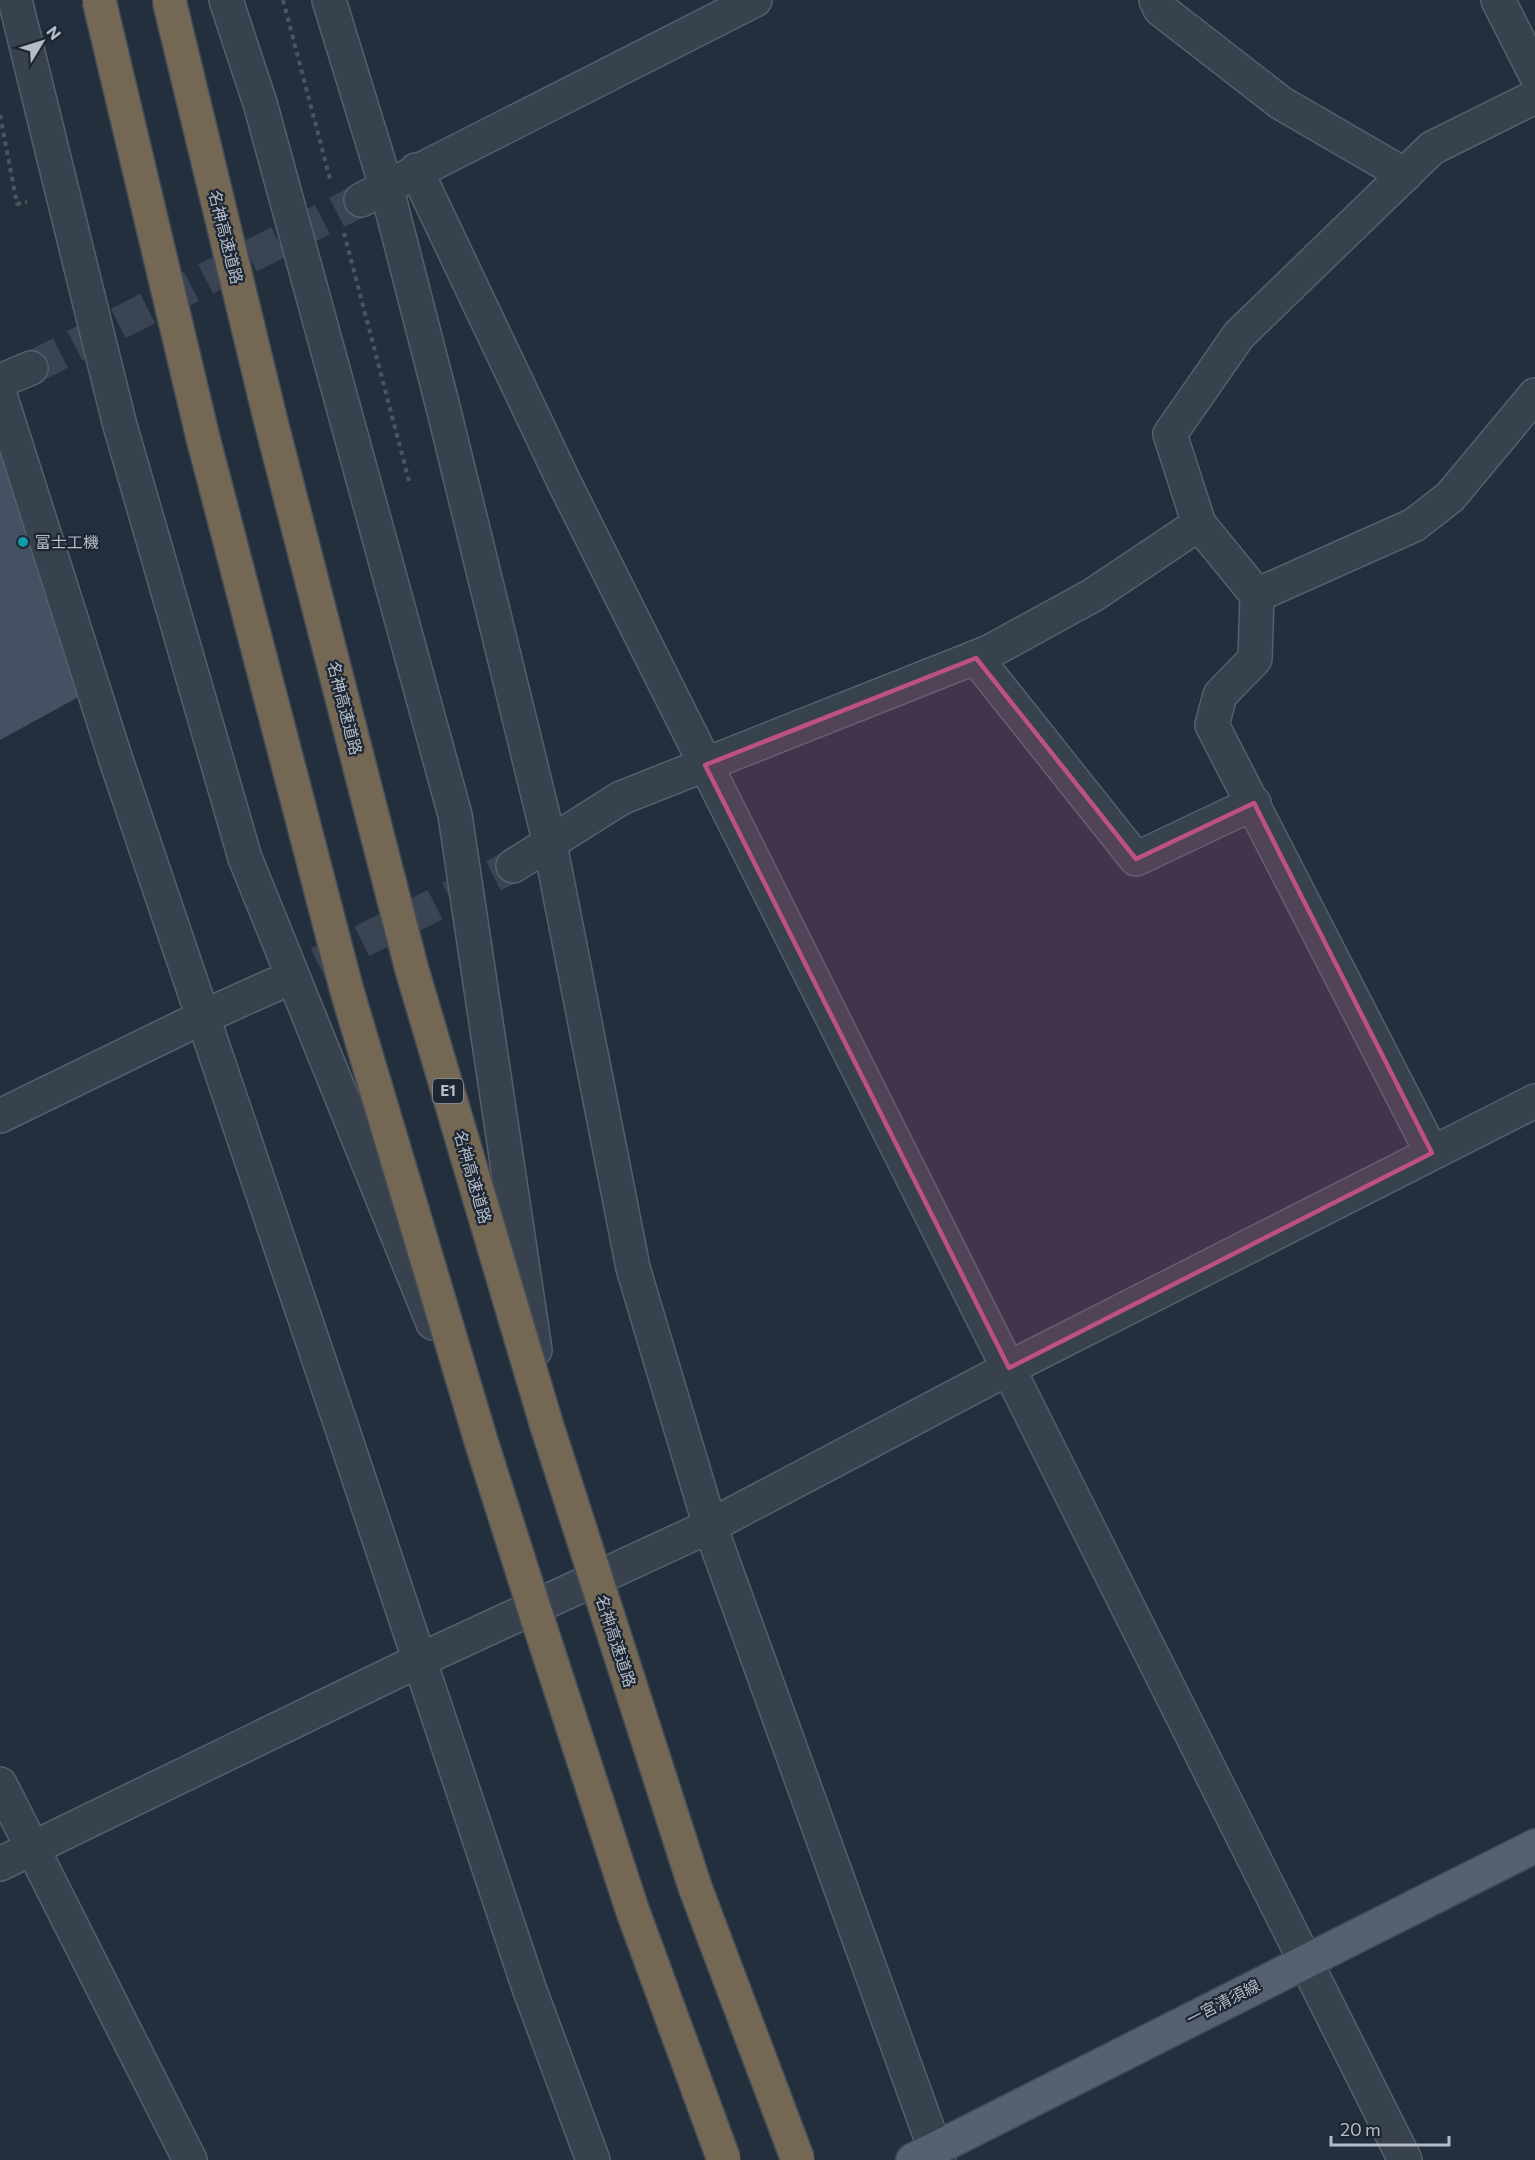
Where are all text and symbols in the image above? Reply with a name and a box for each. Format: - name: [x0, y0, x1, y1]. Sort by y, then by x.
- north arrow: [12, 12, 72, 72]
- text: N: [43, 22, 65, 43]
- street label: 名神高速道路: [206, 188, 247, 286]
- place label: 富士工機: [35, 532, 99, 551]
- marker: 富士工機: [16, 535, 30, 549]
- street label: 名神高速道路: [325, 659, 366, 757]
- road number: E1: [433, 1079, 463, 1103]
- street label: 名神高速道路: [451, 1128, 496, 1226]
- street label: 名神高速道路: [593, 1592, 640, 1689]
- street label: 一宮清須線: [1183, 1975, 1263, 2028]
- scale bar: [1331, 2109, 1450, 2147]
- text: 20 m: [1340, 2118, 1381, 2140]

